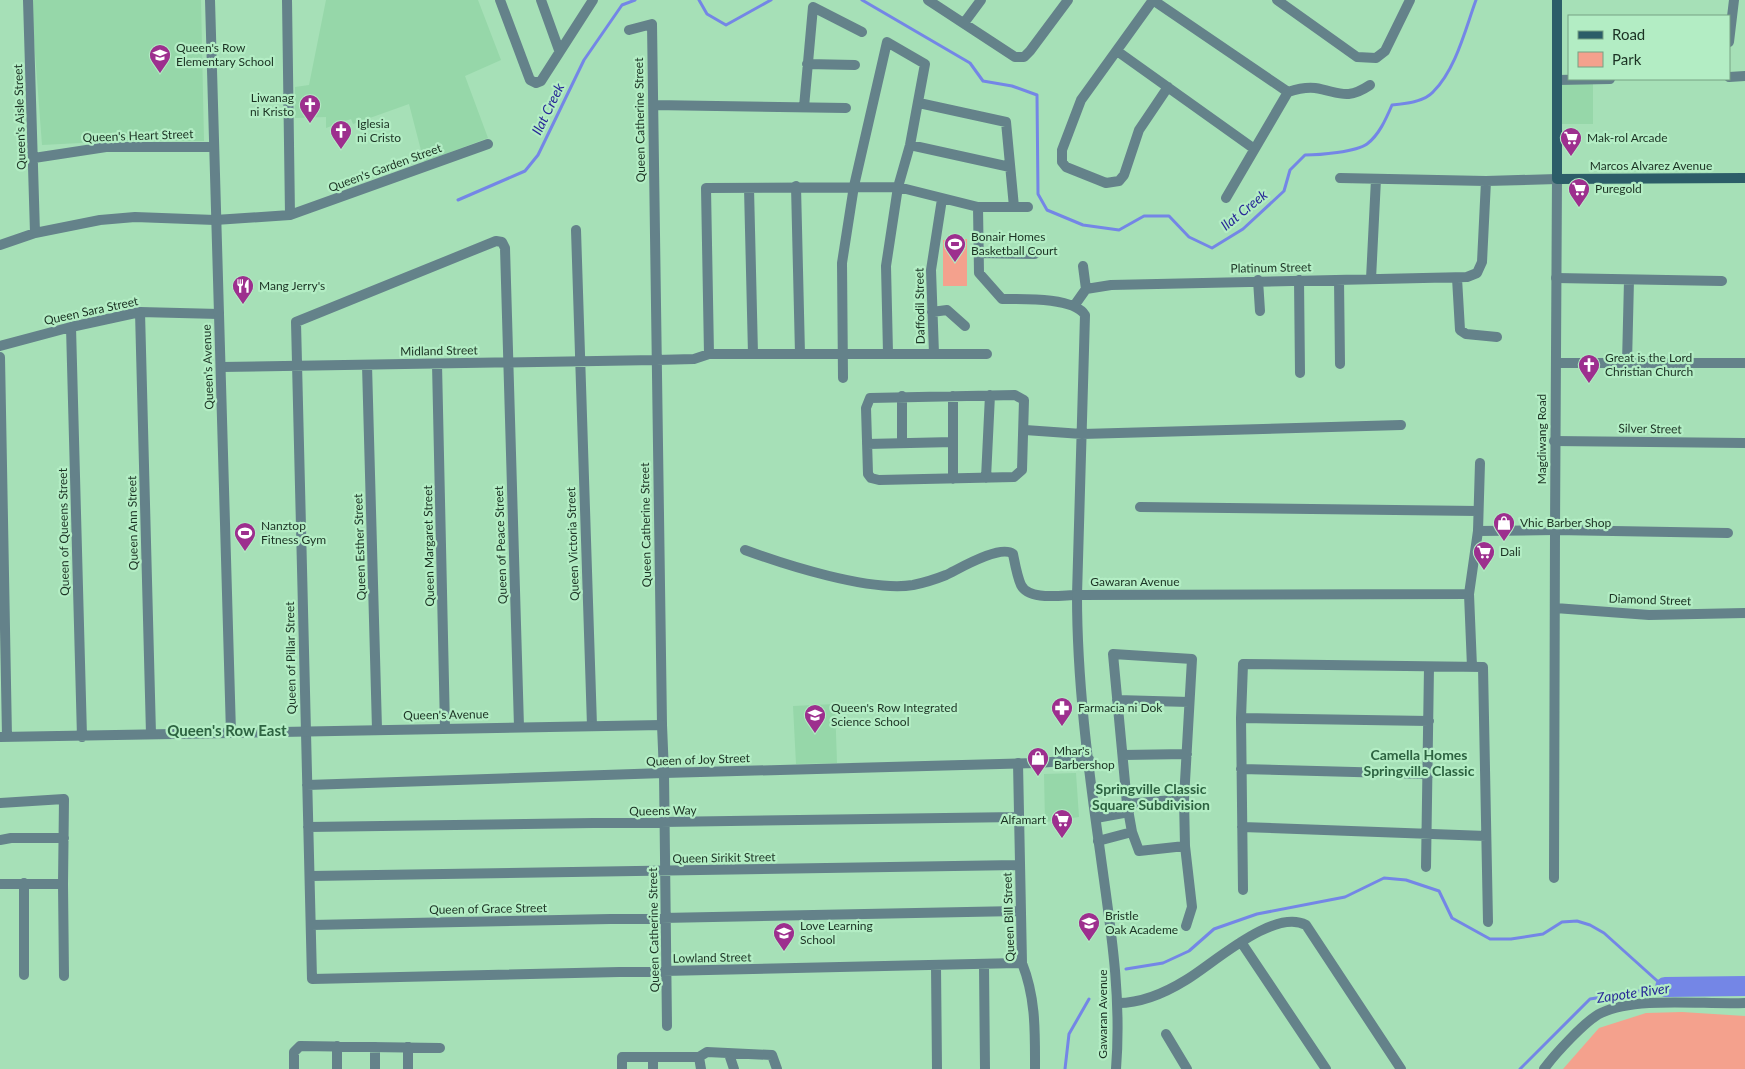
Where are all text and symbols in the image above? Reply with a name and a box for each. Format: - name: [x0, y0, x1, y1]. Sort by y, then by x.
- legend: [1568, 15, 1730, 80]
- text: Road: [1612, 25, 1645, 43]
- place label: Queen's Row Elementary School: [176, 40, 274, 69]
- school or university icon: Queen's Row Elementary School: [148, 43, 172, 74]
- text: Park: [1612, 50, 1642, 68]
- street label: Queen Catherine Street: [631, 57, 648, 183]
- street label: Queen's Aisle Street: [10, 63, 29, 170]
- water label: Ilat Creek: [528, 80, 567, 137]
- place label: Liwanag ni Kristo: [250, 90, 294, 119]
- church icon: Liwanag ni Kristo: [298, 93, 322, 124]
- place label: Iglesia ni Cristo: [357, 116, 401, 145]
- church icon: Iglesia ni Cristo: [329, 119, 353, 150]
- street label: Queen's Heart Street: [82, 126, 194, 145]
- supermarket icon: Mak-rol Arcade: [1559, 126, 1583, 157]
- place label: Mak-rol Arcade: [1587, 130, 1668, 145]
- street label: Queen's Garden Street: [326, 140, 444, 195]
- street label: Marcos Alvarez Avenue: [1590, 158, 1712, 173]
- supermarket icon: Puregold: [1567, 177, 1591, 208]
- place label: Puregold: [1595, 181, 1642, 196]
- water label: Ilat Creek: [1217, 185, 1271, 234]
- place label: Bonair Homes Basketball Court: [971, 229, 1058, 258]
- sports icon: Bonair Homes Basketball Court: [943, 232, 967, 263]
- street label: Platinum Street: [1230, 259, 1312, 276]
- street label: Daffodil Street: [911, 267, 928, 344]
- restaurant icon: Mang Jerry's: [231, 274, 255, 305]
- place label: Mang Jerry's: [259, 278, 325, 293]
- street label: Queen Sara Street: [42, 293, 140, 328]
- street label: Queen's Avenue: [199, 324, 216, 410]
- street label: Midland Street: [400, 342, 479, 359]
- place label: Great is the Lord Christian Church: [1605, 350, 1693, 379]
- church icon: Great is the Lord Christian Church: [1577, 353, 1601, 384]
- street label: Magdiwang Road: [1534, 394, 1549, 484]
- street label: Silver Street: [1618, 420, 1682, 437]
- street label: Queen Catherine Street: [637, 462, 654, 588]
- street label: Queen of Queens Street: [55, 467, 72, 596]
- street label: Queen Ann Street: [124, 475, 141, 570]
- street label: Queen Margaret Street: [420, 484, 437, 607]
- street label: Queen of Peace Street: [491, 485, 510, 604]
- street label: Queen Victoria Street: [563, 486, 582, 601]
- street label: Queen Esther Street: [350, 493, 369, 601]
- shop icon: Vhic Barber Shop: [1492, 511, 1516, 542]
- place label: Vhic Barber Shop: [1520, 515, 1612, 530]
- place label: Nanztop Fitness Gym: [261, 518, 326, 547]
- sports icon: Nanztop Fitness Gym: [233, 521, 257, 552]
- supermarket icon: Dali: [1472, 540, 1496, 571]
- place label: Dali: [1500, 544, 1521, 559]
- street label: Gawaran Avenue: [1090, 574, 1180, 589]
- street label: Diamond Street: [1608, 591, 1692, 608]
- street label: Queen of Pillar Street: [282, 601, 299, 715]
- pharmacy icon: Farmacia ni Dok: [1050, 696, 1074, 727]
- place label: Queen's Row Integrated Science School: [831, 700, 957, 729]
- place label: Farmacia ni Dok: [1078, 700, 1163, 715]
- school or university icon: Queen's Row Integrated Science School: [803, 703, 827, 734]
- street label: Queen's Avenue: [403, 706, 489, 723]
- district label: Queen's Row East: [167, 721, 287, 739]
- place label: Mhar's Barbershop: [1054, 743, 1115, 772]
- shop icon: Mhar's Barbershop: [1026, 746, 1050, 777]
- district label: Camella Homes Springville Classic: [1364, 746, 1475, 779]
- street label: Queen of Joy Street: [646, 750, 751, 769]
- district label: Springville Classic Square Subdivision: [1092, 780, 1210, 813]
- street label: Queens Way: [629, 802, 698, 819]
- supermarket icon: Alfamart: [1050, 808, 1074, 839]
- place label: Alfamart: [1000, 812, 1047, 827]
- street label: Queen Sirikit Street: [672, 849, 776, 866]
- street label: Queen Catherine Street: [645, 867, 662, 993]
- street label: Queen Bill Street: [999, 871, 1018, 962]
- street label: Queen of Grace Street: [429, 900, 548, 917]
- place label: Bristle Oak Academe: [1105, 908, 1178, 937]
- school or university icon: Bristle Oak Academe: [1077, 911, 1101, 942]
- place label: Love Learning School: [800, 918, 873, 947]
- school or university icon: Love Learning School: [772, 921, 796, 952]
- street label: Lowland Street: [672, 949, 752, 966]
- street label: Gawaran Avenue: [1095, 969, 1110, 1059]
- water label: Zapote River: [1594, 979, 1671, 1006]

